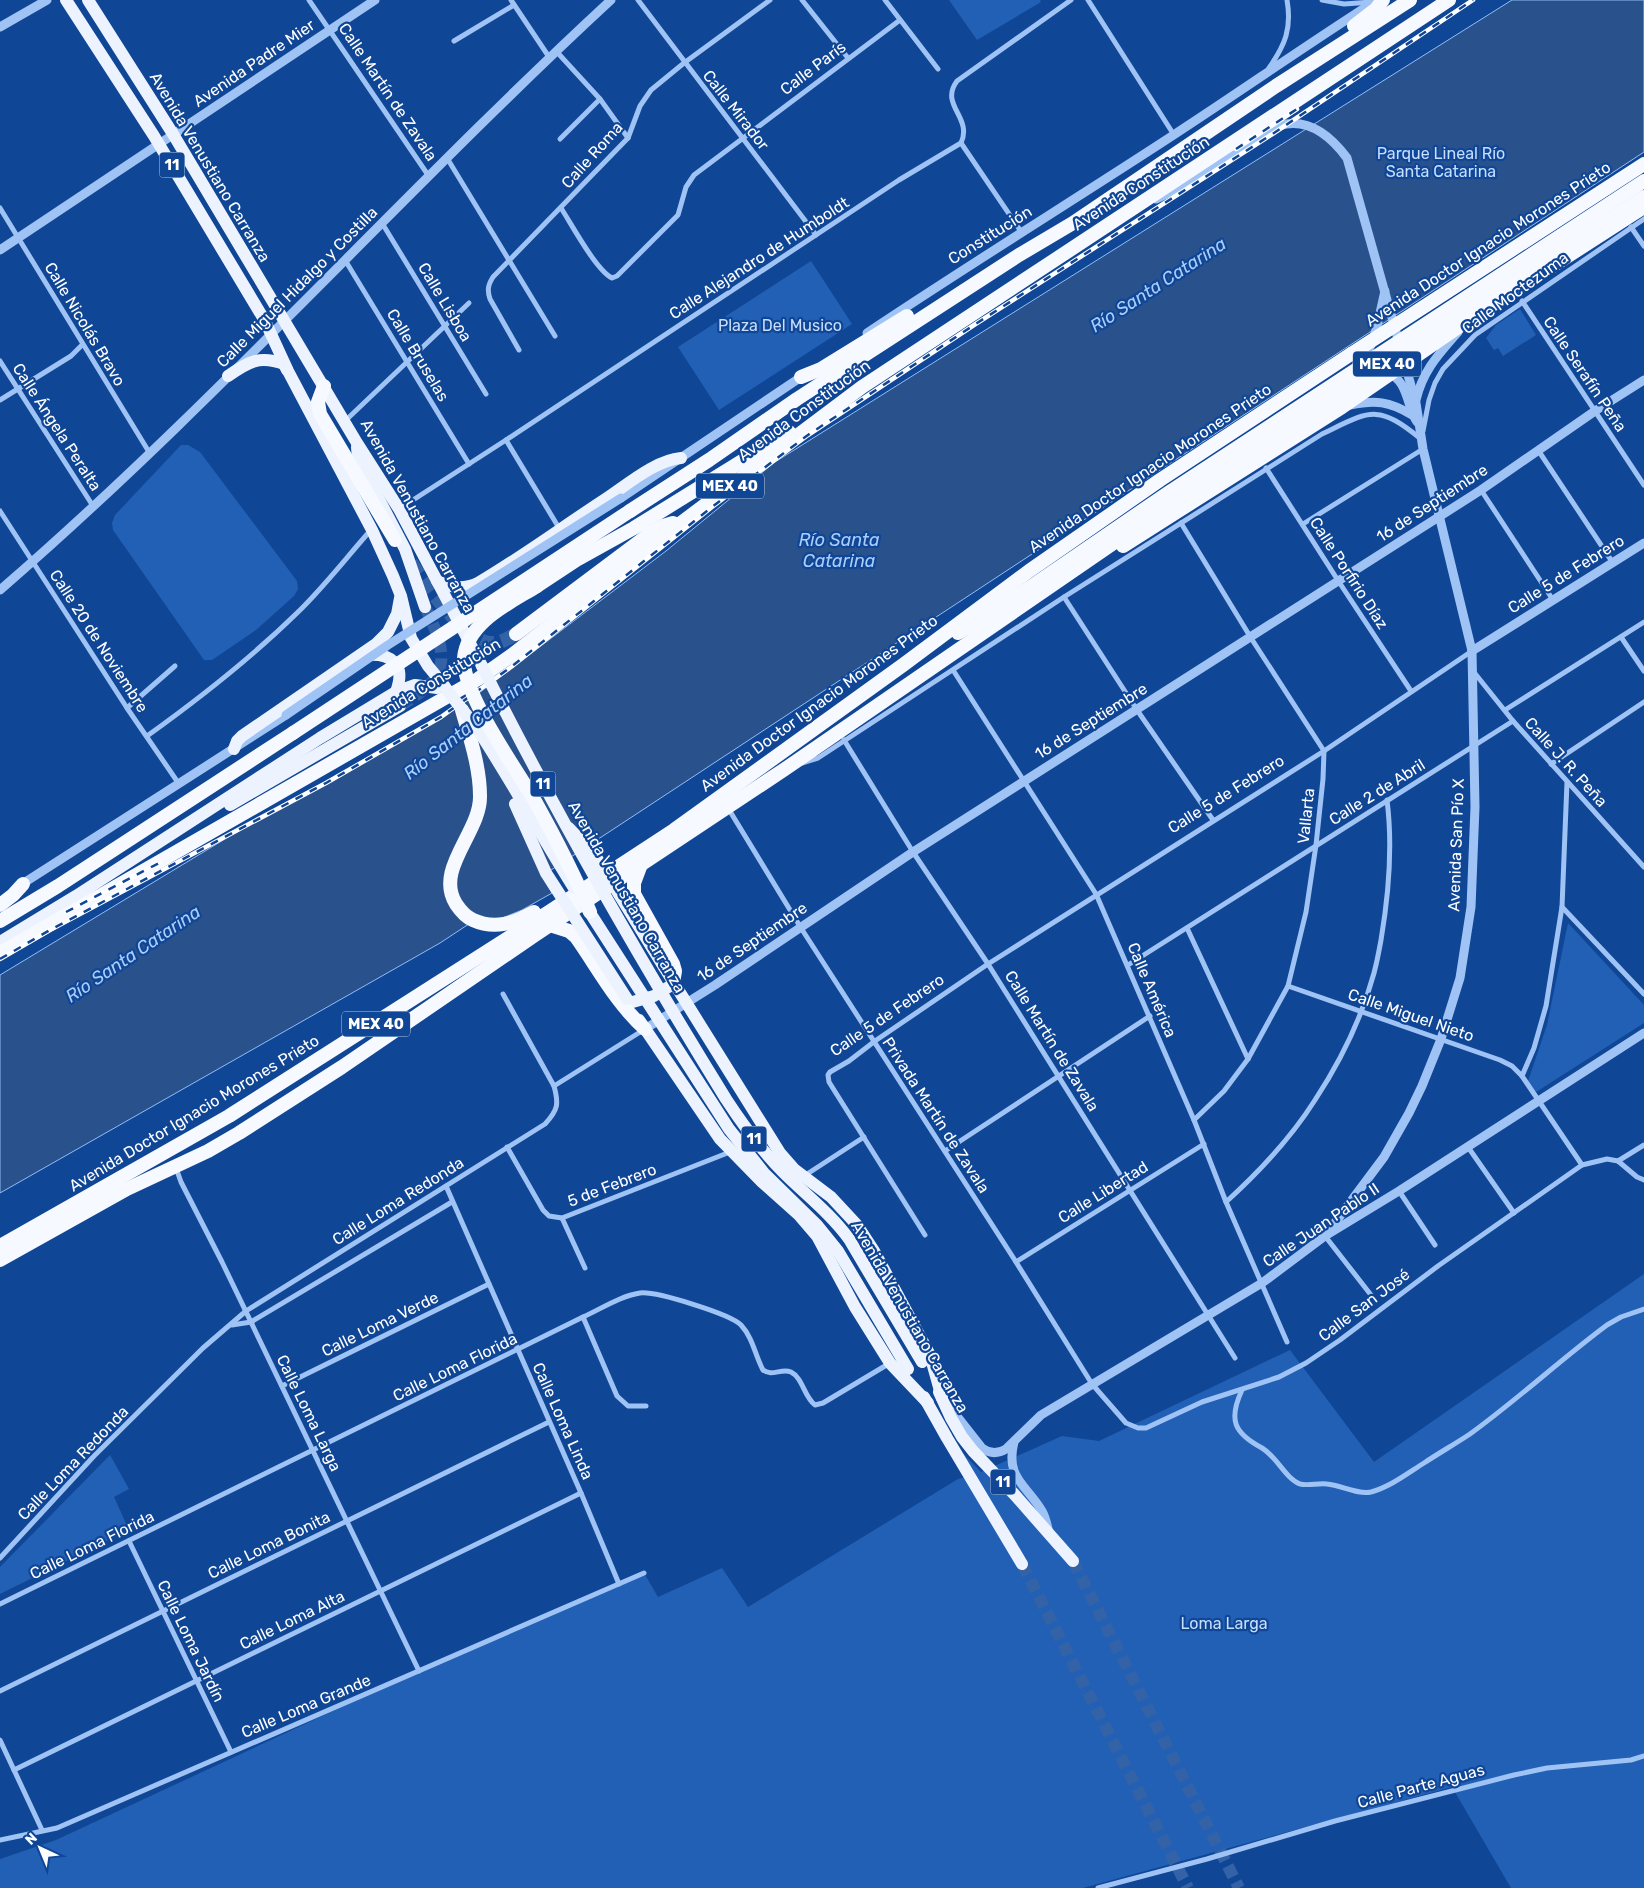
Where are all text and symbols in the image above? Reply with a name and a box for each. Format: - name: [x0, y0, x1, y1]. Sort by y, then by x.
- street label: Avenida Padre Mier: [190, 15, 318, 111]
- street label: Calle Martín de Zavala: [335, 19, 441, 165]
- street label: Calle París: [776, 37, 850, 99]
- street label: Calle Mirador: [699, 66, 773, 154]
- street label: Avenida Venustiano Carranza: [146, 69, 274, 265]
- street label: Calle Roma: [557, 118, 627, 192]
- street label: Avenida Constitución: [1069, 132, 1213, 234]
- park label: Parque Lineal Río Santa Catarina: [1377, 144, 1505, 181]
- road number: 11: [160, 152, 184, 178]
- street label: Avenida Doctor Ignacio Morones Prieto: [1362, 158, 1614, 330]
- street label: Calle Alejandro de Humboldt: [666, 193, 852, 323]
- street label: Constitución: [945, 202, 1035, 268]
- street label: Calle Miguel Hidalgo y Costilla: [213, 203, 381, 371]
- water label: Río Santa Catarina: [1086, 232, 1231, 337]
- street label: Calle Moctezuma: [1458, 248, 1572, 338]
- street label: Calle Nicolás Bravo: [41, 259, 129, 389]
- street label: Calle Lisboa: [414, 259, 476, 345]
- street label: Calle Bruselas: [383, 305, 453, 405]
- street label: Calle Serafín Peña: [1539, 313, 1631, 435]
- park label: Plaza Del Musico: [718, 316, 842, 335]
- road number: MEX 40: [1353, 352, 1421, 376]
- street label: Avenida Constitución: [734, 356, 874, 464]
- street label: Calle Ángela Peralta: [9, 360, 105, 494]
- street label: Avenida Doctor Ignacio Morones Prieto: [1025, 380, 1275, 556]
- street label: Avenida Venustiano Carranza: [357, 416, 479, 616]
- street label: 16 de Septiembre: [1373, 460, 1491, 546]
- road number: MEX 40: [696, 474, 764, 498]
- street label: Calle Porfirio Díaz: [1306, 514, 1392, 632]
- water label: Río Santa Catarina: [799, 529, 880, 572]
- street label: Calle 5 de Febrero: [1504, 531, 1628, 617]
- street label: Calle 20 de Noviembre: [46, 566, 152, 716]
- street label: Avenida Doctor Ignacio Morones Prieto: [697, 611, 941, 795]
- street label: Avenida Constitución: [358, 634, 504, 732]
- water label: Río Santa Catarina: [399, 669, 537, 784]
- street label: 16 de Septiembre: [1031, 679, 1151, 763]
- street label: Calle J. R. Peña: [1521, 713, 1611, 811]
- street label: Calle 5 de Febrero: [1164, 751, 1288, 837]
- street label: Calle 2 de Abril: [1326, 755, 1428, 829]
- road number: 11: [530, 772, 556, 796]
- street label: Avenida San Pío X: [1444, 778, 1468, 912]
- street label: Vallarta: [1294, 787, 1318, 845]
- street label: Avenida Venustiano Carranza: [564, 798, 690, 996]
- street label: 16 de Septiembre: [693, 898, 811, 986]
- water label: Río Santa Catarina: [61, 900, 205, 1007]
- street label: Calle América: [1123, 940, 1181, 1040]
- street label: Calle Martín de Zavala: [1001, 967, 1103, 1115]
- street label: Calle 5 de Febrero: [826, 970, 948, 1060]
- street label: Calle Miguel Nieto: [1345, 985, 1477, 1045]
- road number: MEX 40: [342, 1012, 410, 1036]
- street label: Avenida Doctor Ignacio Morones Prieto: [66, 1031, 322, 1195]
- street label: Privada Martín de Zavala: [878, 1034, 994, 1196]
- road number: 11: [742, 1126, 766, 1152]
- street label: Calle Loma Redonda: [329, 1153, 467, 1249]
- street label: Calle Libertad: [1055, 1157, 1151, 1227]
- street label: 5 de Febrero: [565, 1159, 659, 1211]
- street label: Calle Juan Pablo II: [1259, 1179, 1383, 1271]
- street label: Avenida Venustiano Carranza: [847, 1218, 973, 1416]
- street label: Calle San José: [1315, 1265, 1413, 1345]
- street label: Calle Loma Verde: [318, 1287, 442, 1361]
- street label: Calle Loma Florida: [390, 1329, 520, 1405]
- street label: Calle Loma Larga: [273, 1352, 345, 1474]
- street label: Calle Loma Linda: [529, 1360, 597, 1482]
- street label: Calle Loma Redonda: [14, 1402, 132, 1524]
- road number: 11: [990, 1470, 1016, 1494]
- street label: Calle Loma Florida: [27, 1507, 157, 1583]
- street label: Calle Loma Bonita: [205, 1507, 333, 1583]
- street label: Calle Loma Jardín: [153, 1577, 229, 1705]
- street label: Calle Loma Alta: [236, 1586, 348, 1654]
- park label: Loma Larga: [1180, 1614, 1268, 1633]
- street label: Calle Loma Grande: [238, 1670, 374, 1742]
- street label: Calle Parte Aguas: [1355, 1760, 1487, 1812]
- north arrow: [15, 1823, 65, 1873]
- text: N: [22, 1829, 41, 1849]

